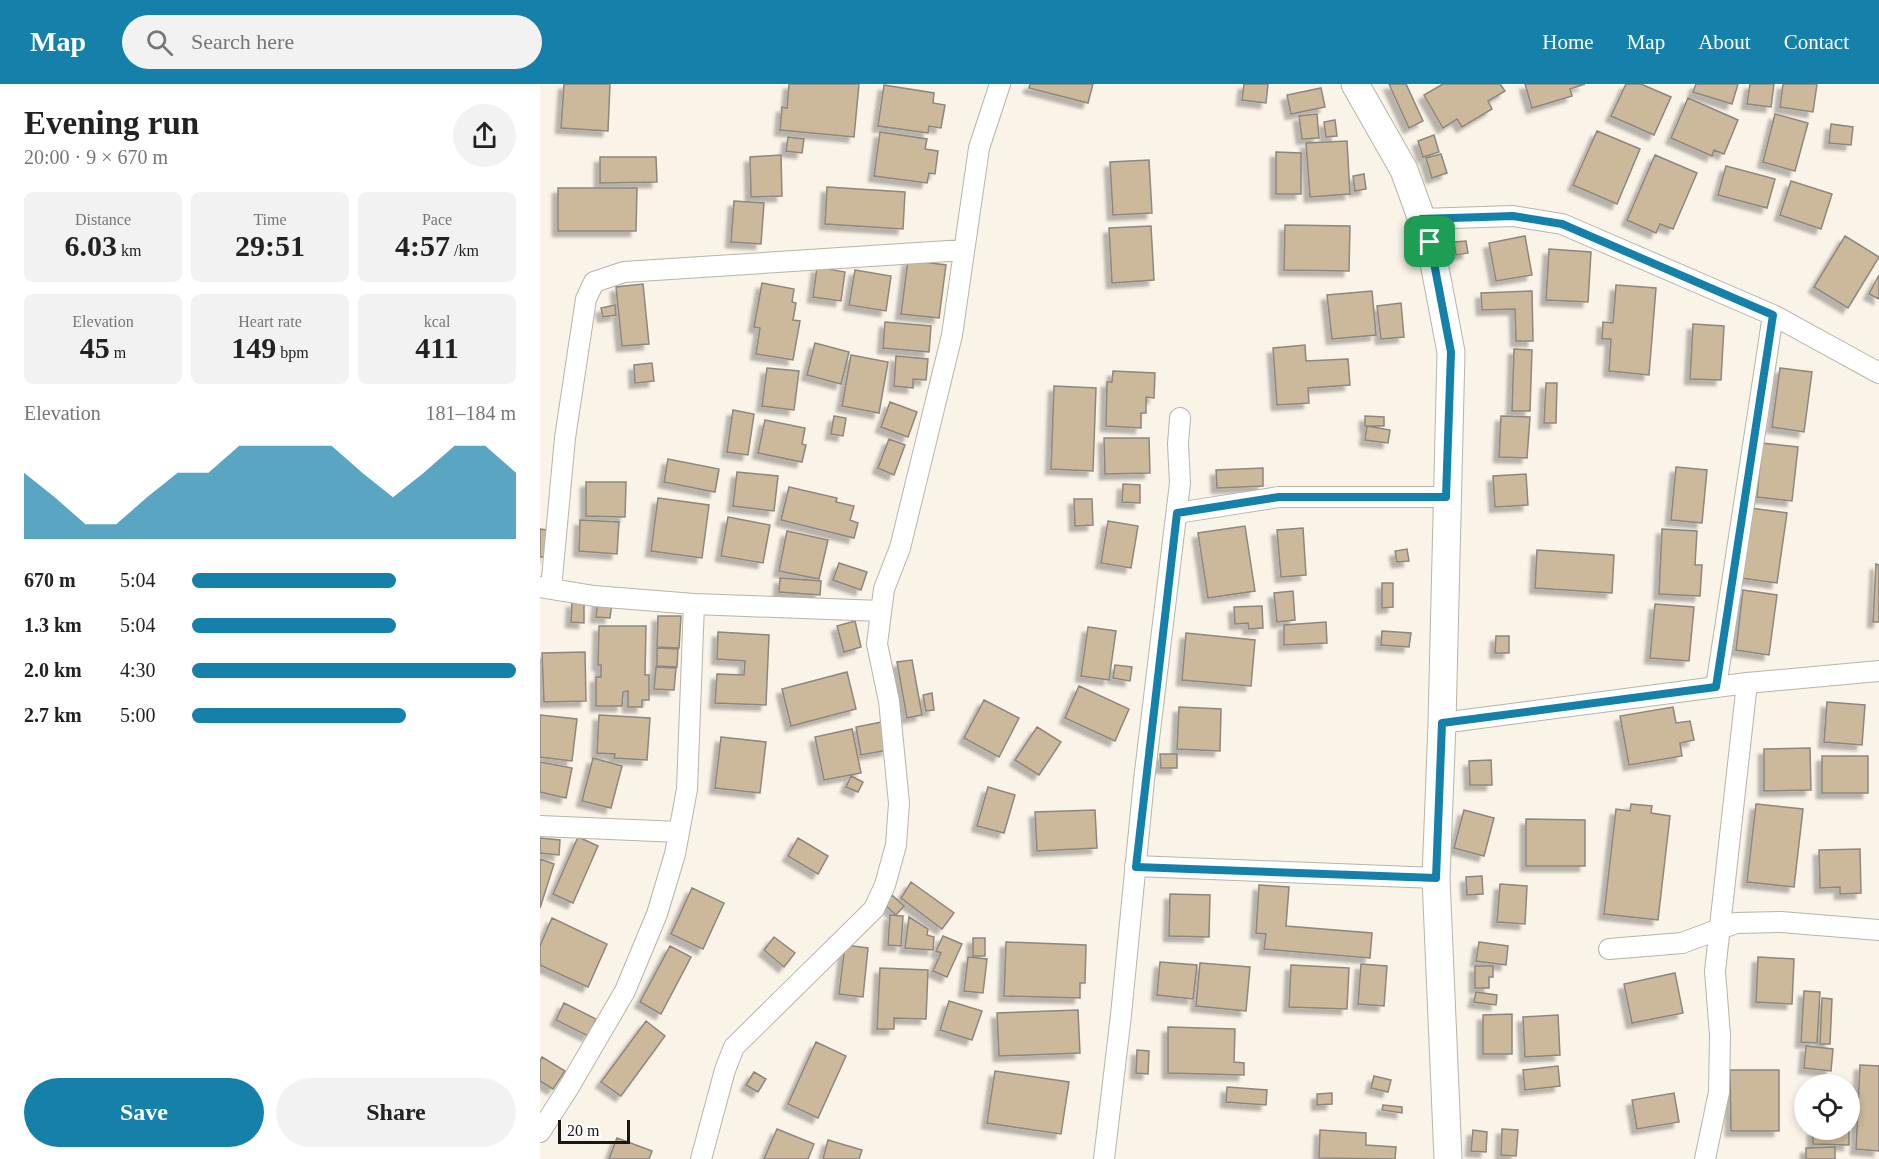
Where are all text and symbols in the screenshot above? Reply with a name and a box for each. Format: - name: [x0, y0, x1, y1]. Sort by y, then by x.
- search box: [122, 15, 542, 69]
- text: Map: [30, 26, 86, 57]
- icon: search: [143, 26, 176, 59]
- text: Search here: [191, 29, 294, 54]
- text: Home: [1542, 30, 1594, 54]
- text: Map: [1627, 30, 1665, 54]
- text: About: [1698, 30, 1751, 54]
- text: Contact: [1784, 30, 1849, 54]
- button: share: [453, 104, 516, 167]
- text: Evening run: [24, 105, 199, 141]
- text: 20:00 · 9 × 670 m: [24, 146, 168, 168]
- text: Distance: [75, 211, 131, 228]
- text: Time: [253, 211, 287, 228]
- text: Pace: [422, 211, 452, 228]
- pin: [1404, 216, 1455, 267]
- icon: arrive: [1413, 225, 1446, 258]
- text: 6.03: [65, 229, 117, 262]
- text: 29:51: [235, 229, 305, 262]
- text: 4:57: [395, 229, 450, 262]
- text: km: [117, 242, 141, 259]
- text: /km: [450, 242, 479, 259]
- text: Elevation: [72, 313, 134, 330]
- text: Heart rate: [238, 313, 302, 330]
- text: kcal: [424, 313, 450, 330]
- text: 45: [80, 331, 110, 364]
- text: 149: [231, 331, 276, 364]
- text: 411: [415, 331, 459, 364]
- text: m: [110, 344, 126, 361]
- text: bpm: [276, 344, 309, 361]
- text: Elevation: [24, 402, 101, 424]
- text: 181–184 m: [425, 402, 516, 424]
- text: 670 m: [24, 569, 76, 591]
- text: 5:04: [120, 569, 156, 591]
- text: 1.3 km: [24, 614, 82, 636]
- text: 5:04: [120, 614, 156, 636]
- text: 2.0 km: [24, 659, 82, 681]
- text: 4:30: [120, 659, 156, 681]
- text: 2.7 km: [24, 704, 82, 726]
- text: 5:00: [120, 704, 156, 726]
- map controls: [1794, 1074, 1860, 1140]
- button: locate: [1794, 1074, 1860, 1140]
- button: Save: [24, 1078, 264, 1147]
- button: Share: [276, 1078, 516, 1147]
- scale bar: [558, 1117, 630, 1144]
- text: 20 m: [567, 1122, 599, 1139]

